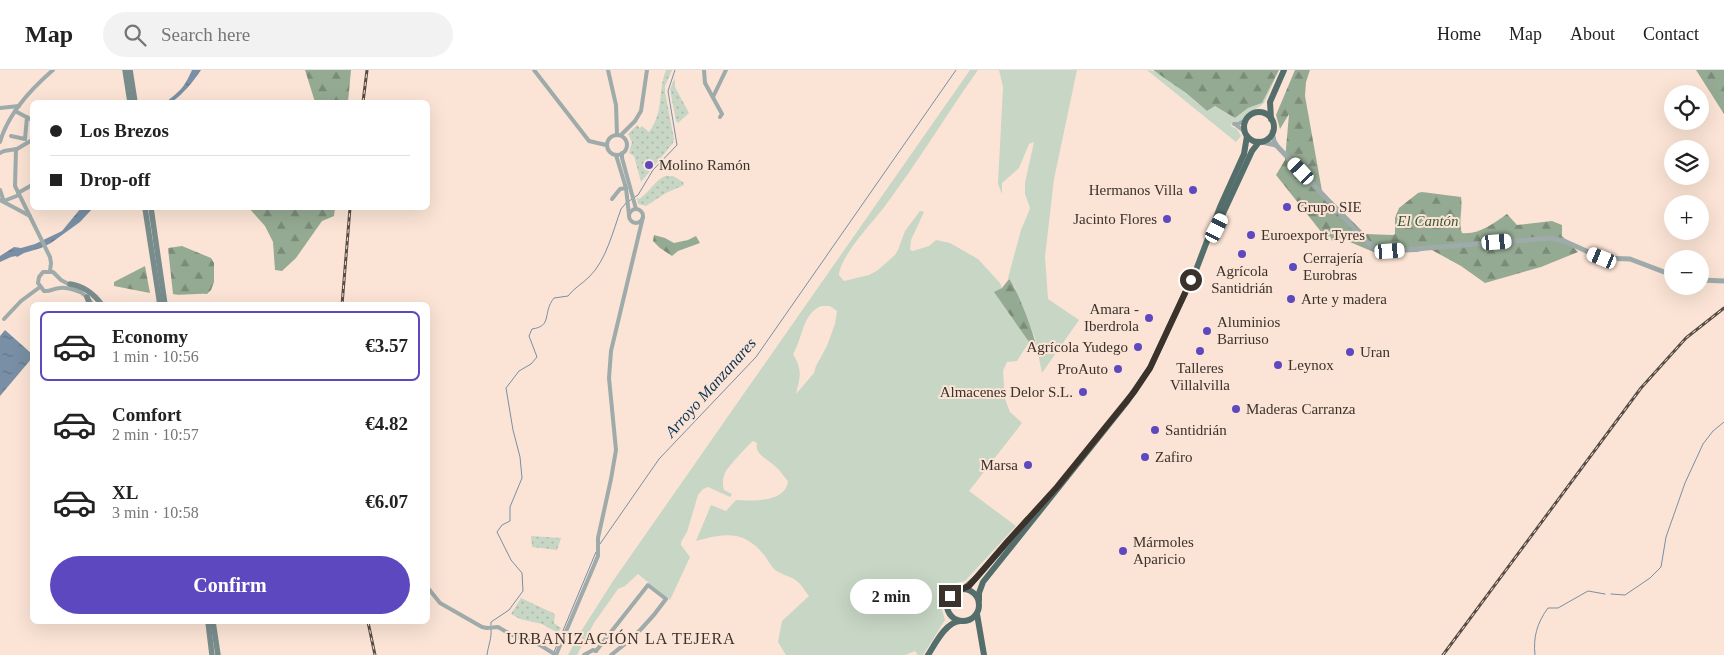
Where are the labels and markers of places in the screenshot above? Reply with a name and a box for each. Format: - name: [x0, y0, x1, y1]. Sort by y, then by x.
- place label: Molino Ramón: [659, 157, 751, 173]
- marker: Molino Ramón: [643, 159, 655, 171]
- place label: Hermanos Villa: [1089, 182, 1183, 198]
- marker: Hermanos Villa: [1187, 184, 1199, 196]
- place label: Grupo SIE: [1297, 199, 1362, 215]
- marker: Grupo SIE: [1281, 201, 1293, 213]
- place label: Jacinto Flores: [1073, 211, 1157, 227]
- marker: Jacinto Flores: [1161, 213, 1173, 225]
- place label: Euroexport Tyres: [1261, 227, 1365, 243]
- marker: Euroexport Tyres: [1245, 229, 1257, 241]
- marker: Agrícola Santidrián: [1236, 248, 1248, 260]
- place label: Cerrajería Eurobras: [1303, 250, 1363, 283]
- marker: Cerrajería Eurobras: [1287, 261, 1299, 273]
- place label: Agrícola Santidrián: [1211, 263, 1273, 296]
- place label: Arte y madera: [1301, 291, 1387, 307]
- marker: Arte y madera: [1285, 293, 1297, 305]
- place label: Amara - Iberdrola: [1084, 301, 1139, 334]
- marker: Amara - Iberdrola: [1143, 312, 1155, 324]
- place label: Aluminios Barriuso: [1217, 314, 1281, 347]
- marker: Aluminios Barriuso: [1201, 325, 1213, 337]
- place label: Agrícola Yudego: [1027, 339, 1128, 355]
- marker: Agrícola Yudego: [1132, 341, 1144, 353]
- place label: Uran: [1360, 344, 1390, 360]
- marker: Talleres Villalvilla: [1194, 345, 1206, 357]
- marker: Uran: [1344, 346, 1356, 358]
- place label: Leynox: [1288, 357, 1334, 373]
- marker: Leynox: [1272, 359, 1284, 371]
- place label: Talleres Villalvilla: [1170, 360, 1230, 393]
- place label: ProAuto: [1057, 361, 1108, 377]
- marker: ProAuto: [1112, 363, 1124, 375]
- place label: Almacenes Delor S.L.: [940, 384, 1073, 400]
- marker: Almacenes Delor S.L.: [1077, 386, 1089, 398]
- place label: Maderas Carranza: [1246, 401, 1356, 417]
- marker: Maderas Carranza: [1230, 403, 1242, 415]
- place label: Santidrián: [1165, 422, 1227, 438]
- marker: Santidrián: [1149, 424, 1161, 436]
- place label: Zafiro: [1155, 449, 1192, 465]
- marker: Zafiro: [1139, 451, 1151, 463]
- place label: Marsa: [981, 457, 1018, 473]
- marker: Marsa: [1022, 459, 1034, 471]
- place label: Mármoles Aparicio: [1133, 534, 1194, 567]
- marker: Mármoles Aparicio: [1117, 545, 1129, 557]

